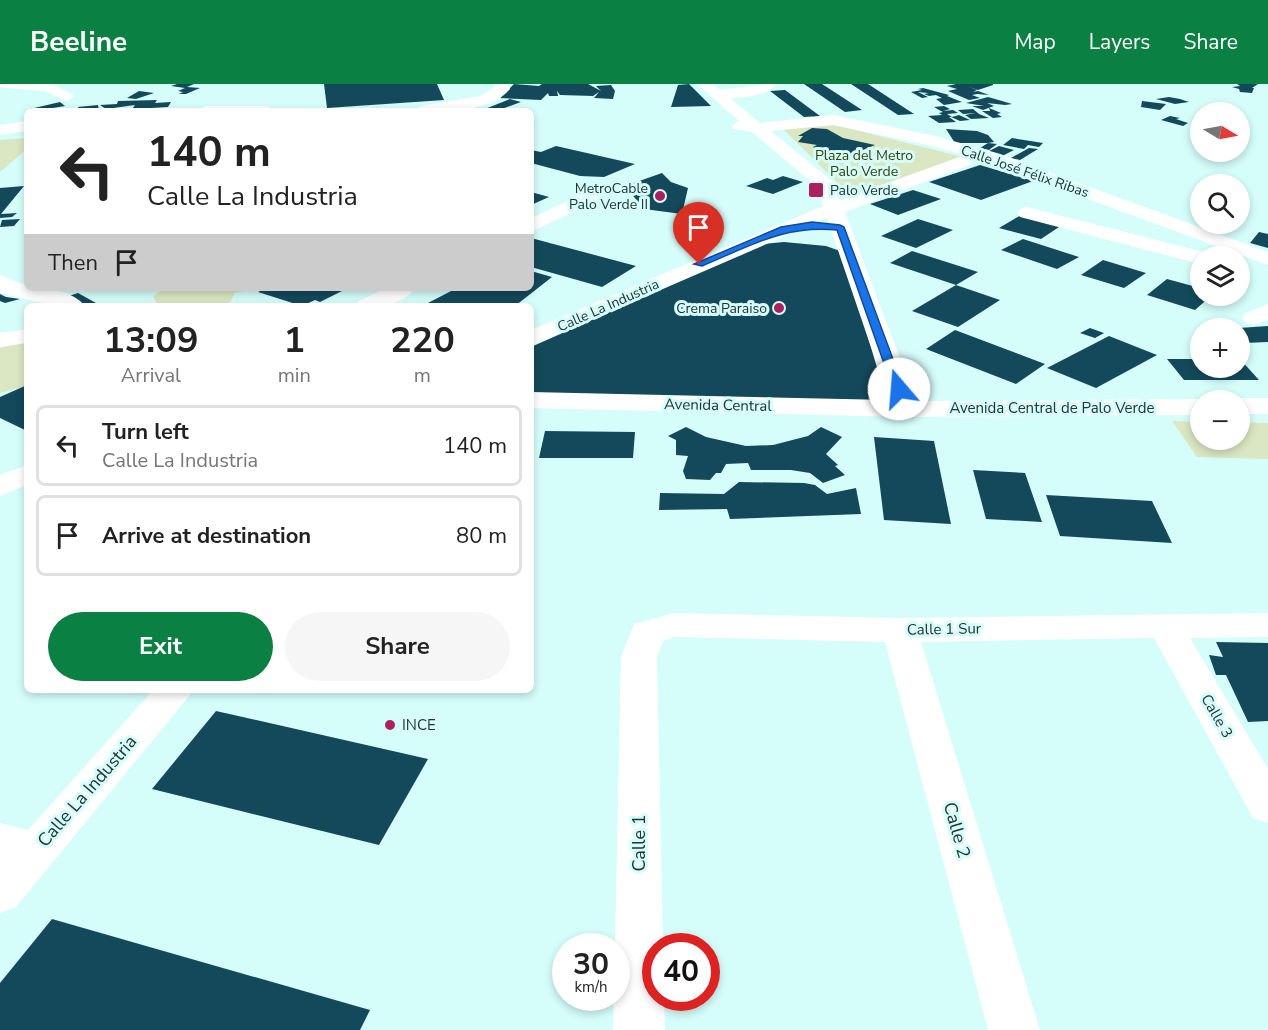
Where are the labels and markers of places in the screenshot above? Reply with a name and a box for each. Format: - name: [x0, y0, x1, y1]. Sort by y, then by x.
- place label: MetroCable Palo Verde II: [569, 179, 648, 214]
- marker: Palo Verde: [807, 181, 825, 199]
- place label: Palo Verde: [830, 181, 898, 200]
- marker: MetroCable Palo Verde II: [653, 189, 667, 203]
- pin: [673, 202, 724, 264]
- place label: Crema Paraiso: [676, 299, 767, 318]
- marker: Crema Paraiso: [772, 301, 786, 315]
- place label: INCE: [402, 715, 436, 735]
- marker: INCE: [383, 718, 397, 732]

